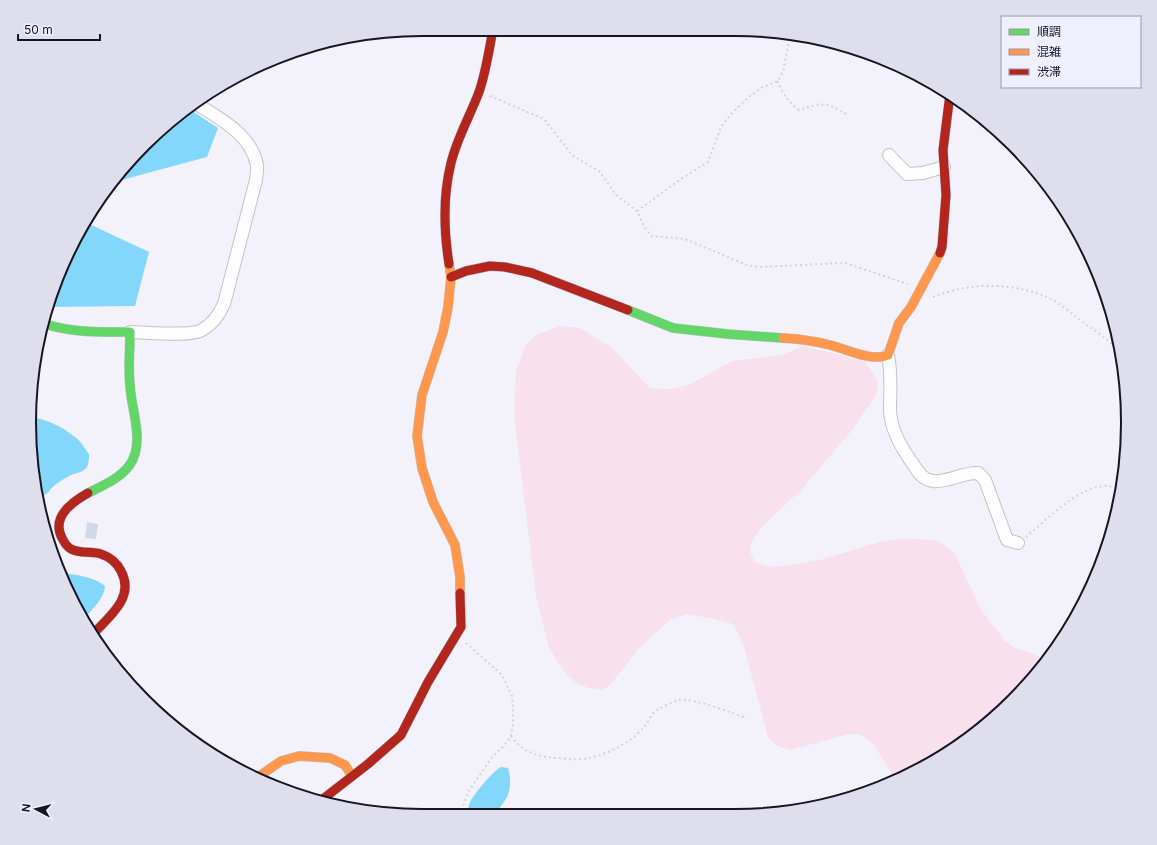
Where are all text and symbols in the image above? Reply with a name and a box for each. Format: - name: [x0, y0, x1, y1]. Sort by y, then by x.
- scale bar: [18, 16, 100, 42]
- legend: [1001, 16, 1141, 88]
- text: 50 m: [24, 22, 53, 37]
- text: 順調: [1037, 24, 1061, 39]
- text: 混雑: [1037, 44, 1061, 59]
- text: 渋滞: [1037, 64, 1061, 79]
- north arrow: [16, 789, 56, 829]
- text: N: [19, 803, 34, 813]

